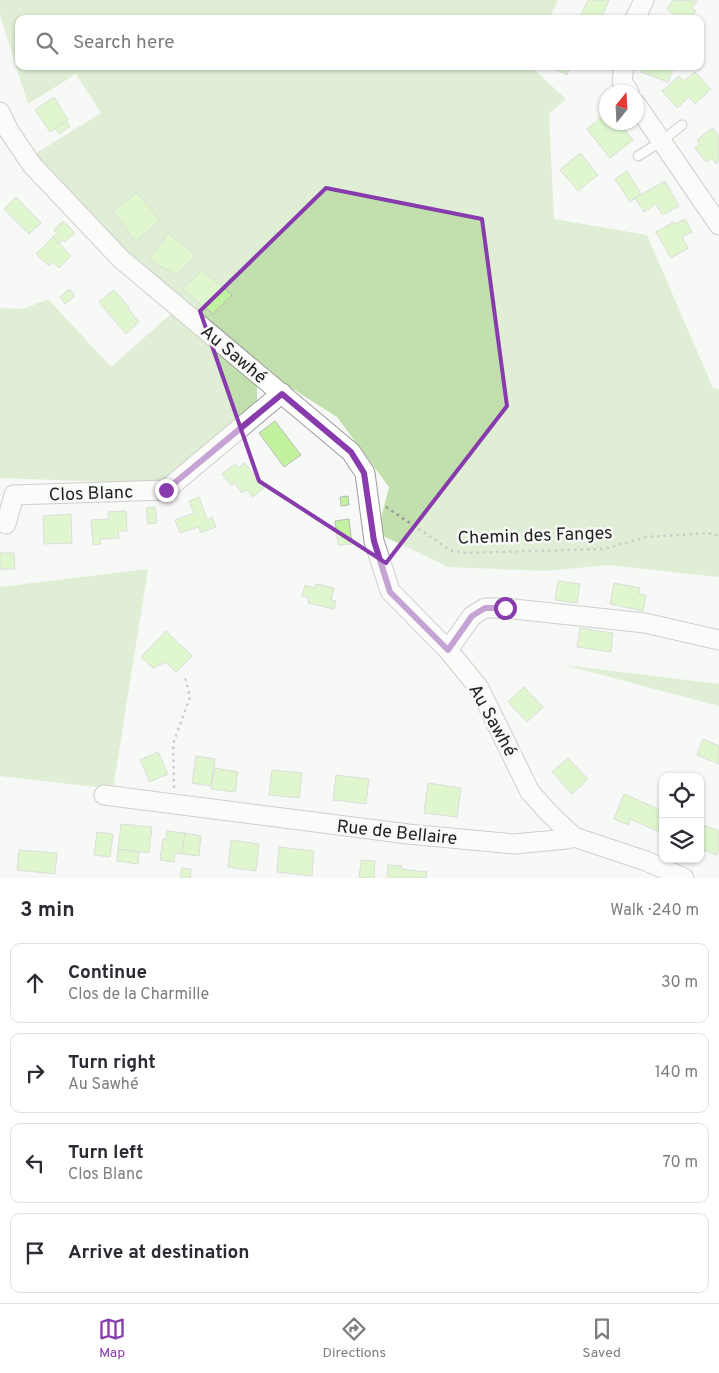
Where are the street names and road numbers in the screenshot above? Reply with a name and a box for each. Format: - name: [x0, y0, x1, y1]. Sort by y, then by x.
- street label: Au Sawhé: [195, 321, 271, 390]
- street label: Clos Blanc: [48, 482, 134, 507]
- street label: Chemin des Fanges: [457, 522, 613, 551]
- street label: Au Sawhé: [462, 680, 521, 761]
- street label: Rue de Bellaire: [335, 816, 458, 851]

